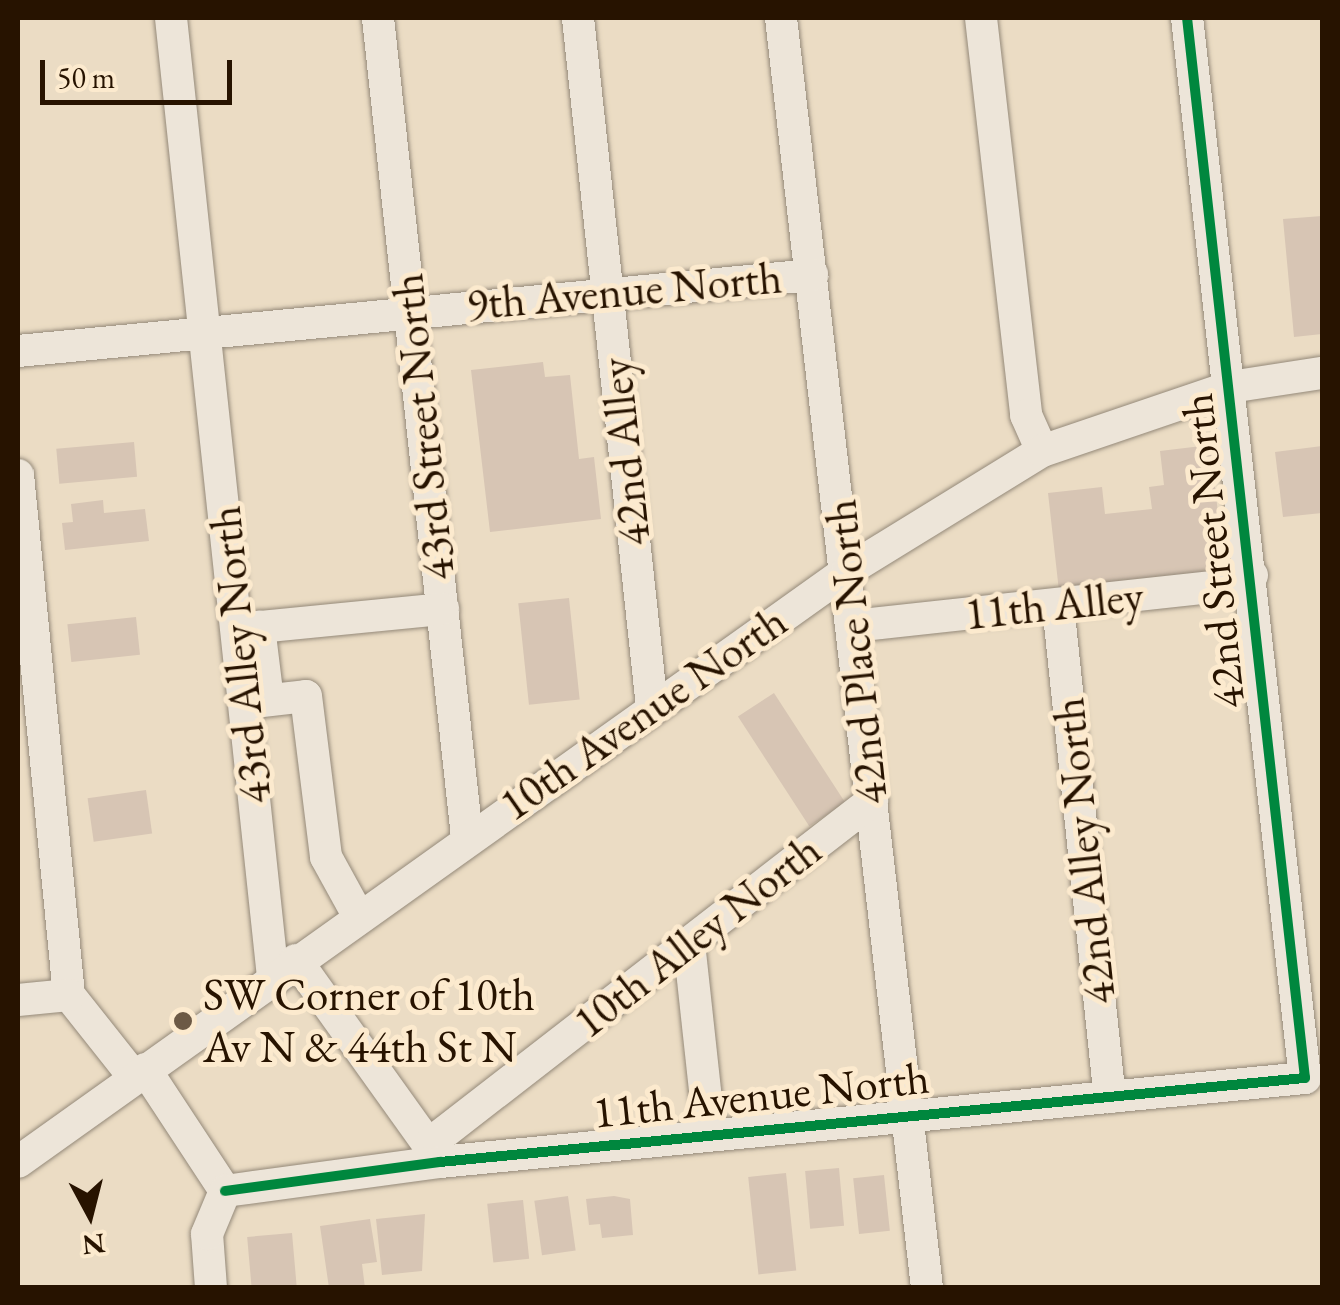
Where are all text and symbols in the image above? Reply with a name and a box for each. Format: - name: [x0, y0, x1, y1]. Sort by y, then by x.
- scale bar: [45, 40, 238, 102]
- text: 50 m: [57, 58, 115, 97]
- street label: 9th Avenue North: [464, 250, 784, 332]
- street label: 43rd Street North: [380, 271, 466, 583]
- street label: 42nd Alley: [588, 355, 662, 549]
- street label: 42nd Street North: [1170, 391, 1256, 711]
- street label: 42nd Place North: [813, 497, 899, 807]
- street label: 43rd Alley North: [198, 503, 282, 807]
- street label: 11th Alley: [962, 569, 1146, 641]
- street label: 10th Avenue North: [489, 594, 797, 832]
- street label: 42nd Alley North: [1041, 695, 1127, 1007]
- street label: 10th Alley North: [563, 823, 831, 1049]
- place label: SW Corner of 10th Av N & 44th St N: [203, 968, 535, 1074]
- marker: SW Corner of 10th Av N & 44th St N: [172, 1010, 194, 1032]
- street label: 11th Avenue North: [590, 1050, 932, 1140]
- north arrow: [40, 1165, 140, 1265]
- text: N: [80, 1226, 107, 1264]

